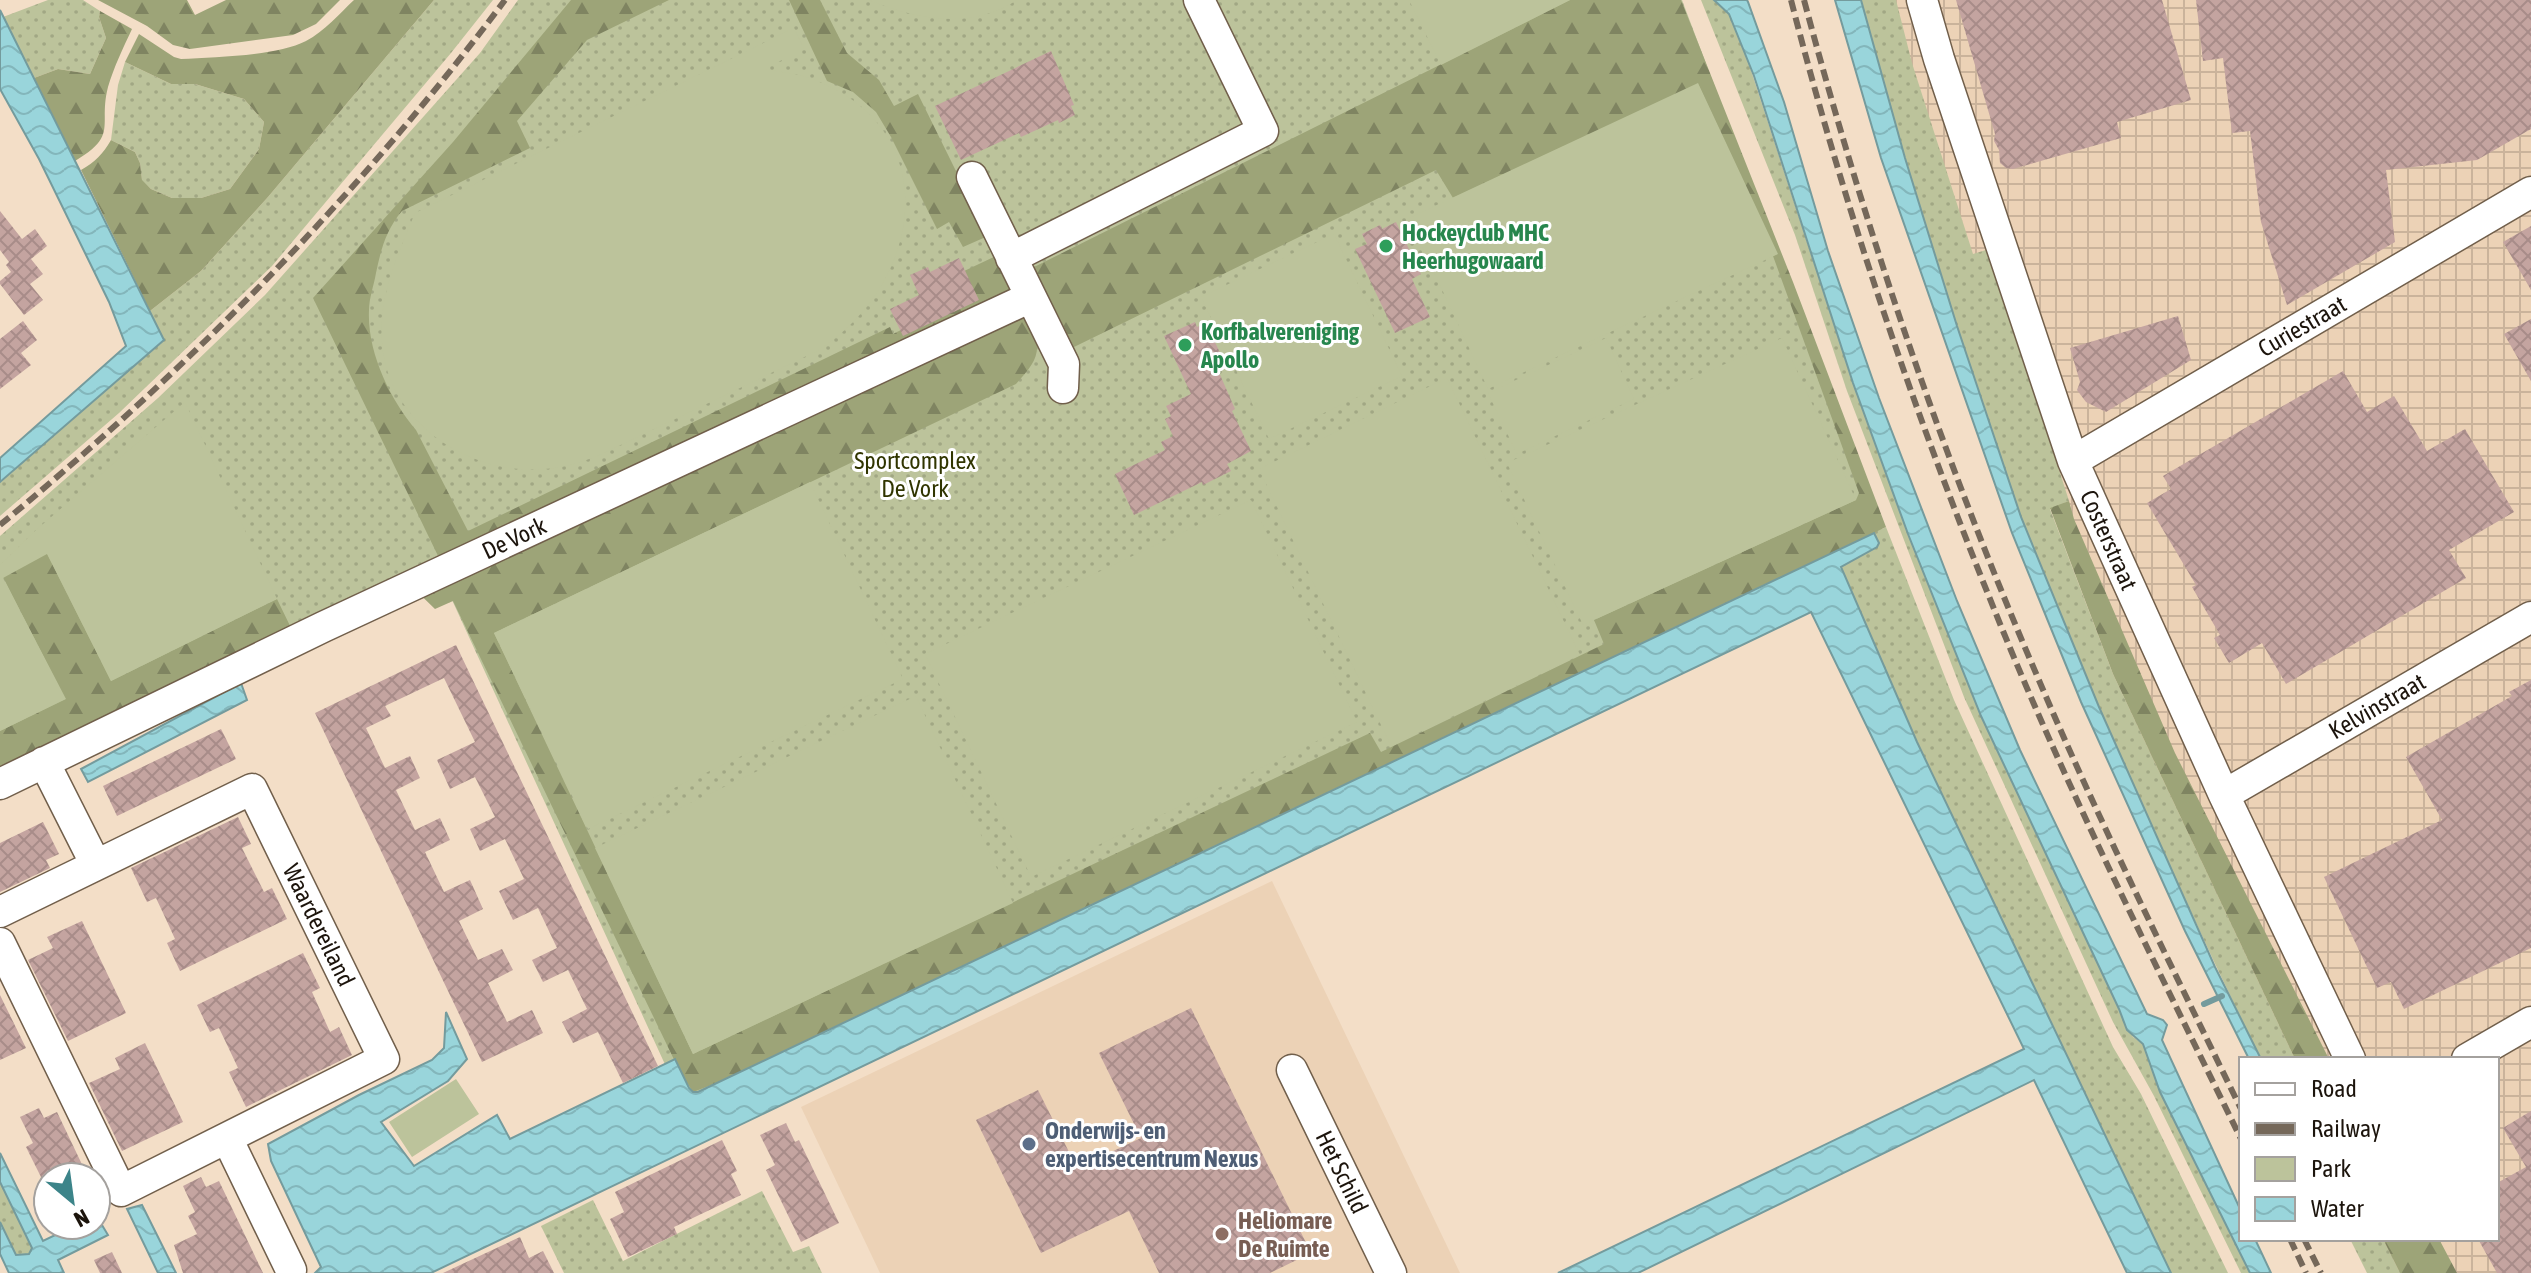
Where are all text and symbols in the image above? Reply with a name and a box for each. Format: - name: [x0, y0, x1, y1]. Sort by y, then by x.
- place label: Hockeyclub MHC Heerhugowaard: [1402, 219, 1549, 274]
- marker: Hockeyclub MHC Heerhugowaard: [1377, 237, 1395, 255]
- street label: Curiestraat: [2253, 290, 2351, 362]
- place label: Korfbalvereniging Apollo: [1200, 318, 1360, 373]
- marker: Korfbalvereniging Apollo: [1176, 336, 1194, 354]
- park label: Sportcomplex De Vork: [854, 447, 976, 502]
- street label: Costerstraat: [2075, 486, 2143, 594]
- street label: De Vork: [478, 511, 551, 565]
- street label: Kelvinstraat: [2324, 668, 2430, 744]
- street label: Waardereiland: [278, 860, 360, 990]
- legend: [2239, 1057, 2499, 1241]
- text: Road: [2311, 1075, 2357, 1102]
- text: Railway: [2311, 1115, 2381, 1142]
- place label: Onderwijs- en expertisecentrum Nexus: [1045, 1117, 1259, 1172]
- street label: Het Schild: [1310, 1126, 1374, 1218]
- marker: Onderwijs- en expertisecentrum Nexus: [1020, 1135, 1038, 1153]
- text: Park: [2311, 1155, 2352, 1182]
- north arrow: [32, 1161, 112, 1241]
- text: Water: [2311, 1195, 2364, 1222]
- text: N: [70, 1204, 94, 1233]
- place label: Heliomare De Ruimte: [1238, 1207, 1333, 1262]
- marker: Heliomare De Ruimte: [1213, 1225, 1231, 1243]

